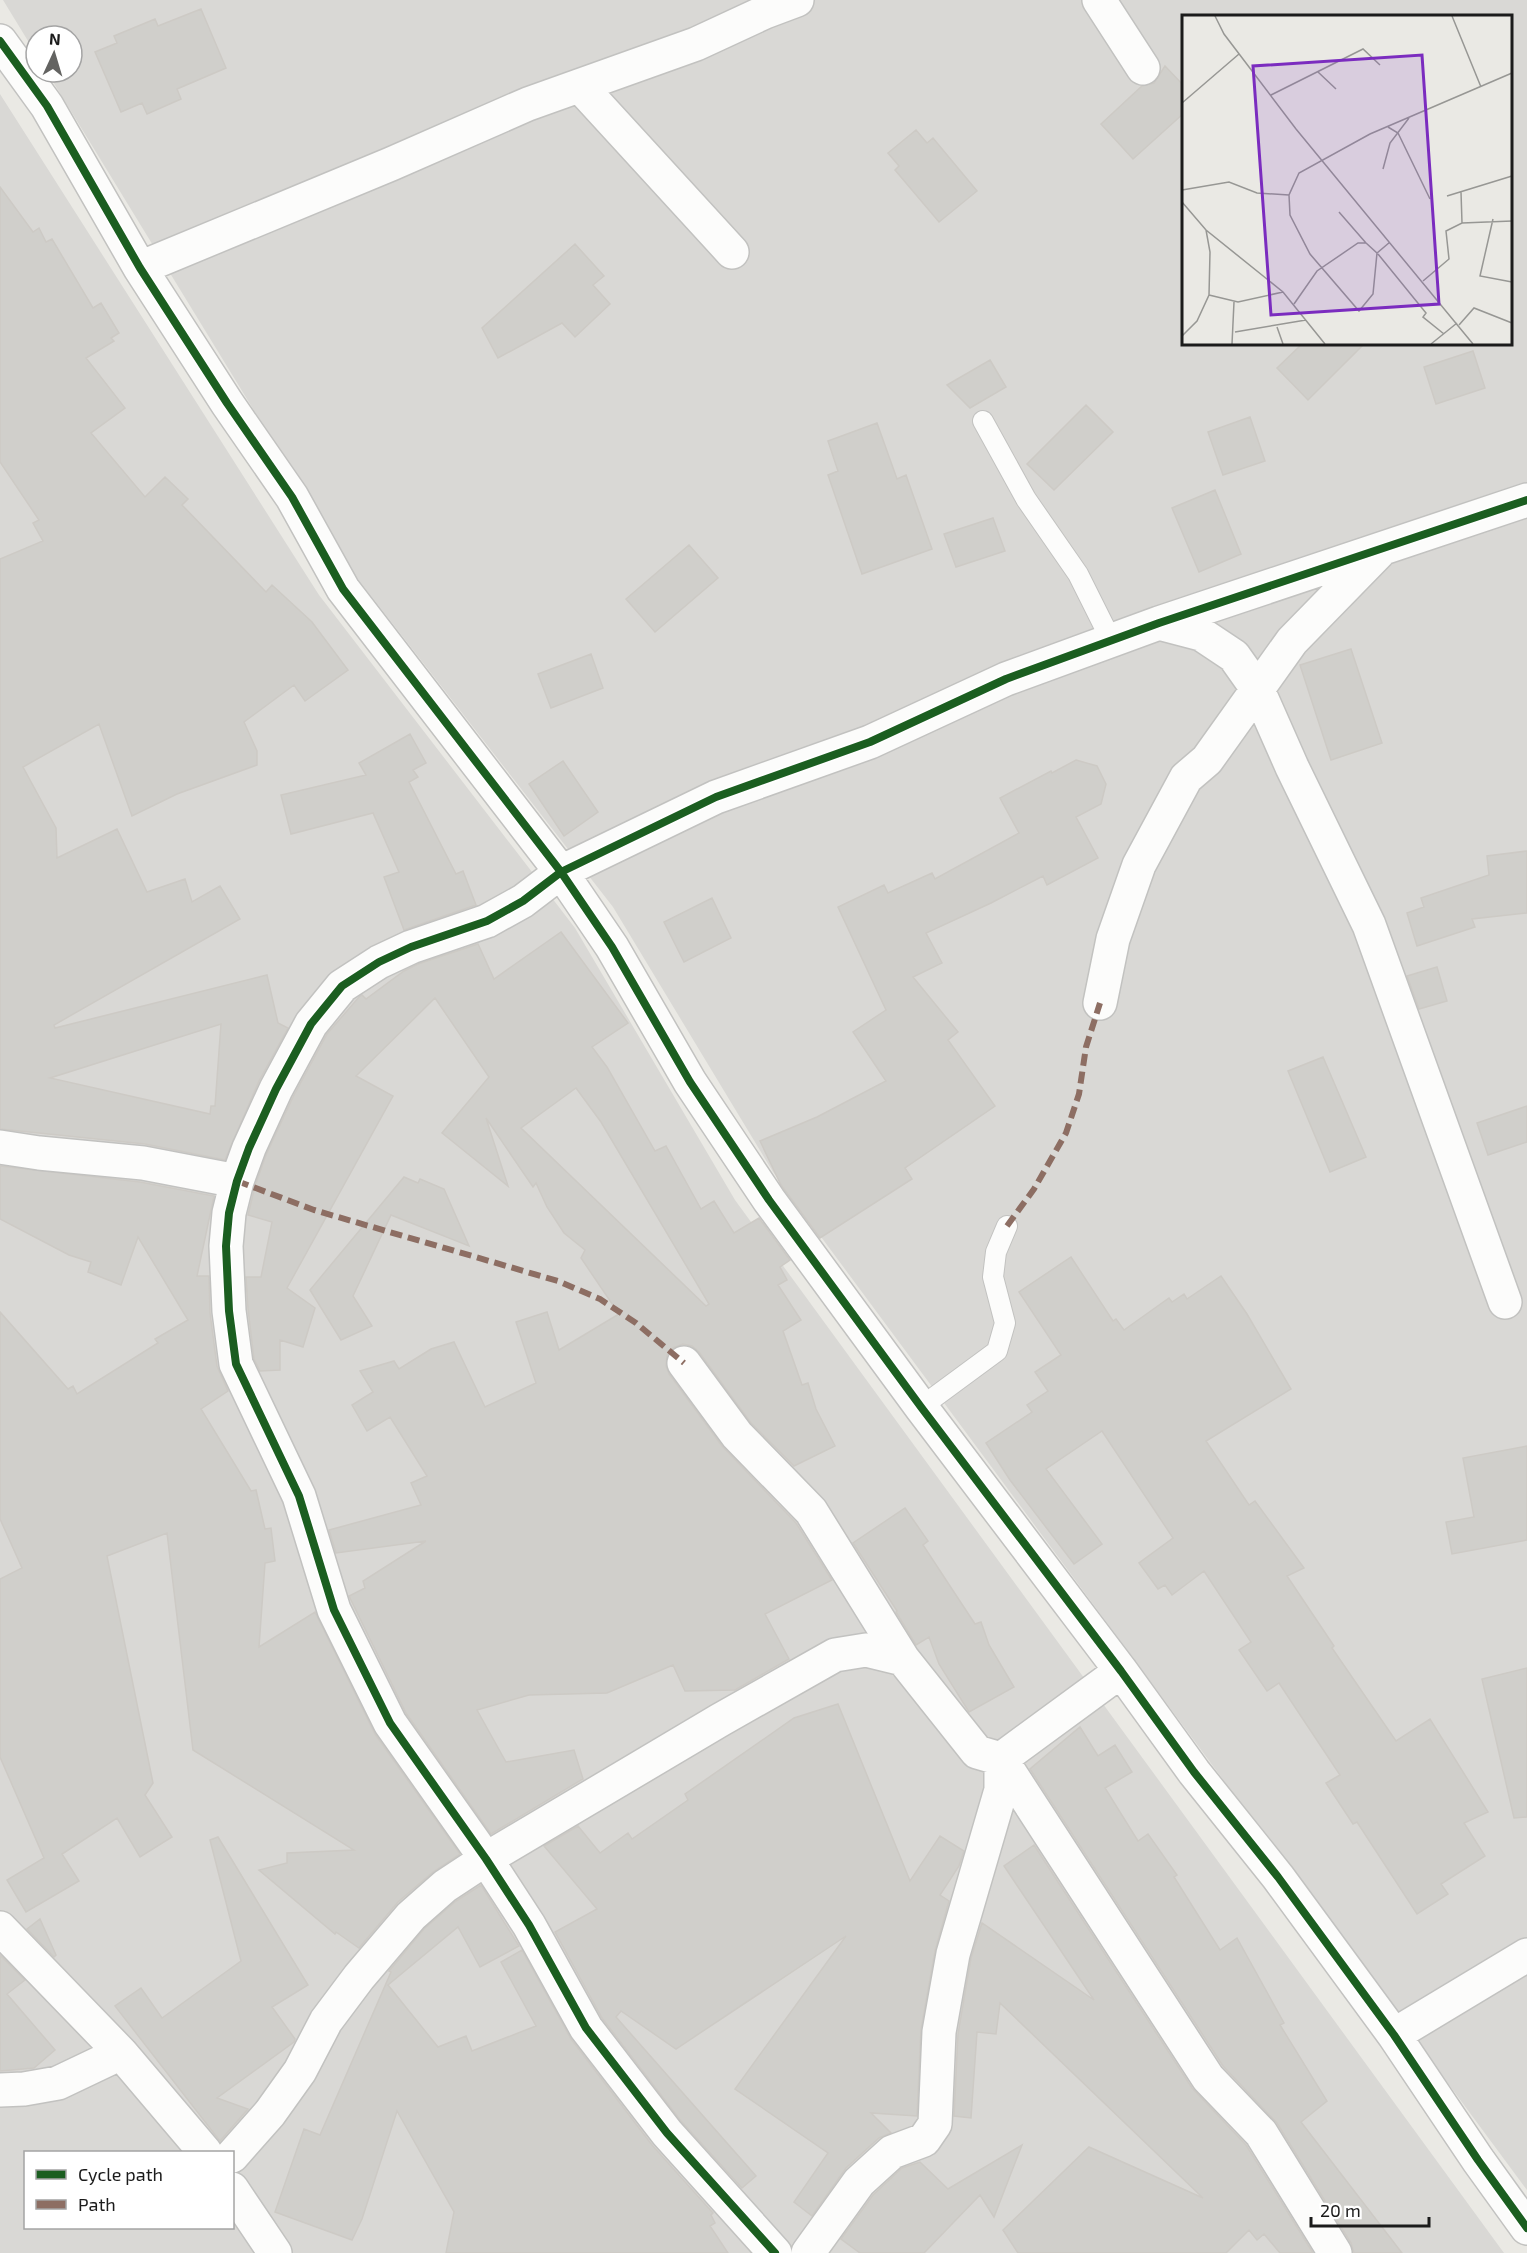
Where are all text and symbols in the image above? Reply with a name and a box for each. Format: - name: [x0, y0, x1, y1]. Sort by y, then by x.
- inset map: [1182, 15, 1512, 345]
- north arrow: [24, 24, 84, 84]
- text: N: [49, 29, 62, 48]
- legend: [24, 2151, 234, 2229]
- text: Cycle path: [78, 2163, 163, 2185]
- scale bar: [1311, 2190, 1430, 2228]
- text: Path: [78, 2193, 116, 2215]
- text: 20 m: [1320, 2199, 1361, 2221]

